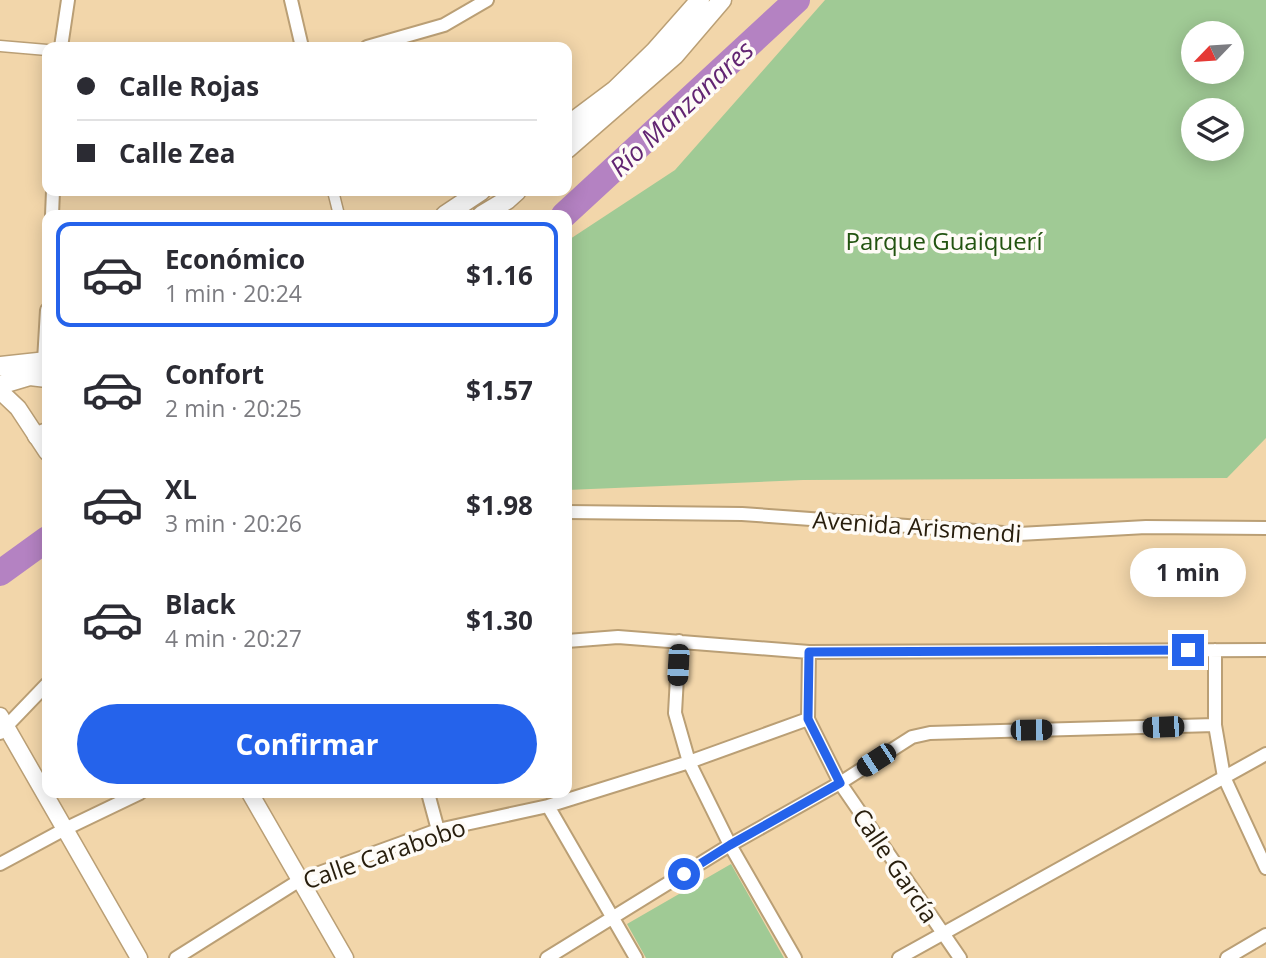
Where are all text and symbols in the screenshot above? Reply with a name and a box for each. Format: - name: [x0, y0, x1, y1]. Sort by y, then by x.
- north arrow: [1181, 21, 1244, 84]
- map controls: [1181, 21, 1244, 161]
- water label: Río Manzanares: [601, 32, 761, 184]
- text: Calle Rojas: [119, 68, 259, 104]
- button: layers: [1181, 98, 1244, 161]
- text: Calle Zea: [119, 135, 235, 171]
- park label: Parque Guaiquerí: [845, 224, 1043, 257]
- text: Económico: [165, 241, 305, 277]
- icon: car: [81, 243, 144, 306]
- text: $1.16: [466, 257, 533, 293]
- text: 1 min · 20:24: [165, 277, 302, 309]
- text: Confort: [165, 356, 264, 392]
- icon: car: [81, 358, 144, 421]
- text: $1.57: [466, 372, 533, 408]
- text: 2 min · 20:25: [165, 392, 302, 424]
- text: XL: [165, 471, 197, 507]
- icon: car: [81, 473, 144, 536]
- text: $1.98: [466, 487, 533, 523]
- street label: Avenida Arismendi: [811, 502, 1023, 550]
- text: 3 min · 20:26: [165, 507, 302, 539]
- callout: 1 min: [1130, 548, 1246, 598]
- text: 1 min: [1156, 556, 1220, 588]
- text: Black: [165, 586, 236, 622]
- icon: car: [81, 588, 144, 651]
- text: $1.30: [466, 602, 533, 638]
- text: 4 min · 20:27: [165, 622, 302, 654]
- route end: [1172, 634, 1204, 666]
- car: [667, 643, 690, 687]
- button: Confirmar: [77, 704, 537, 784]
- car: [1142, 716, 1185, 738]
- car: [1010, 719, 1053, 741]
- car: [853, 740, 900, 780]
- street label: Calle García: [845, 801, 947, 929]
- street label: Calle Carabobo: [298, 810, 470, 896]
- route start: [668, 858, 700, 890]

